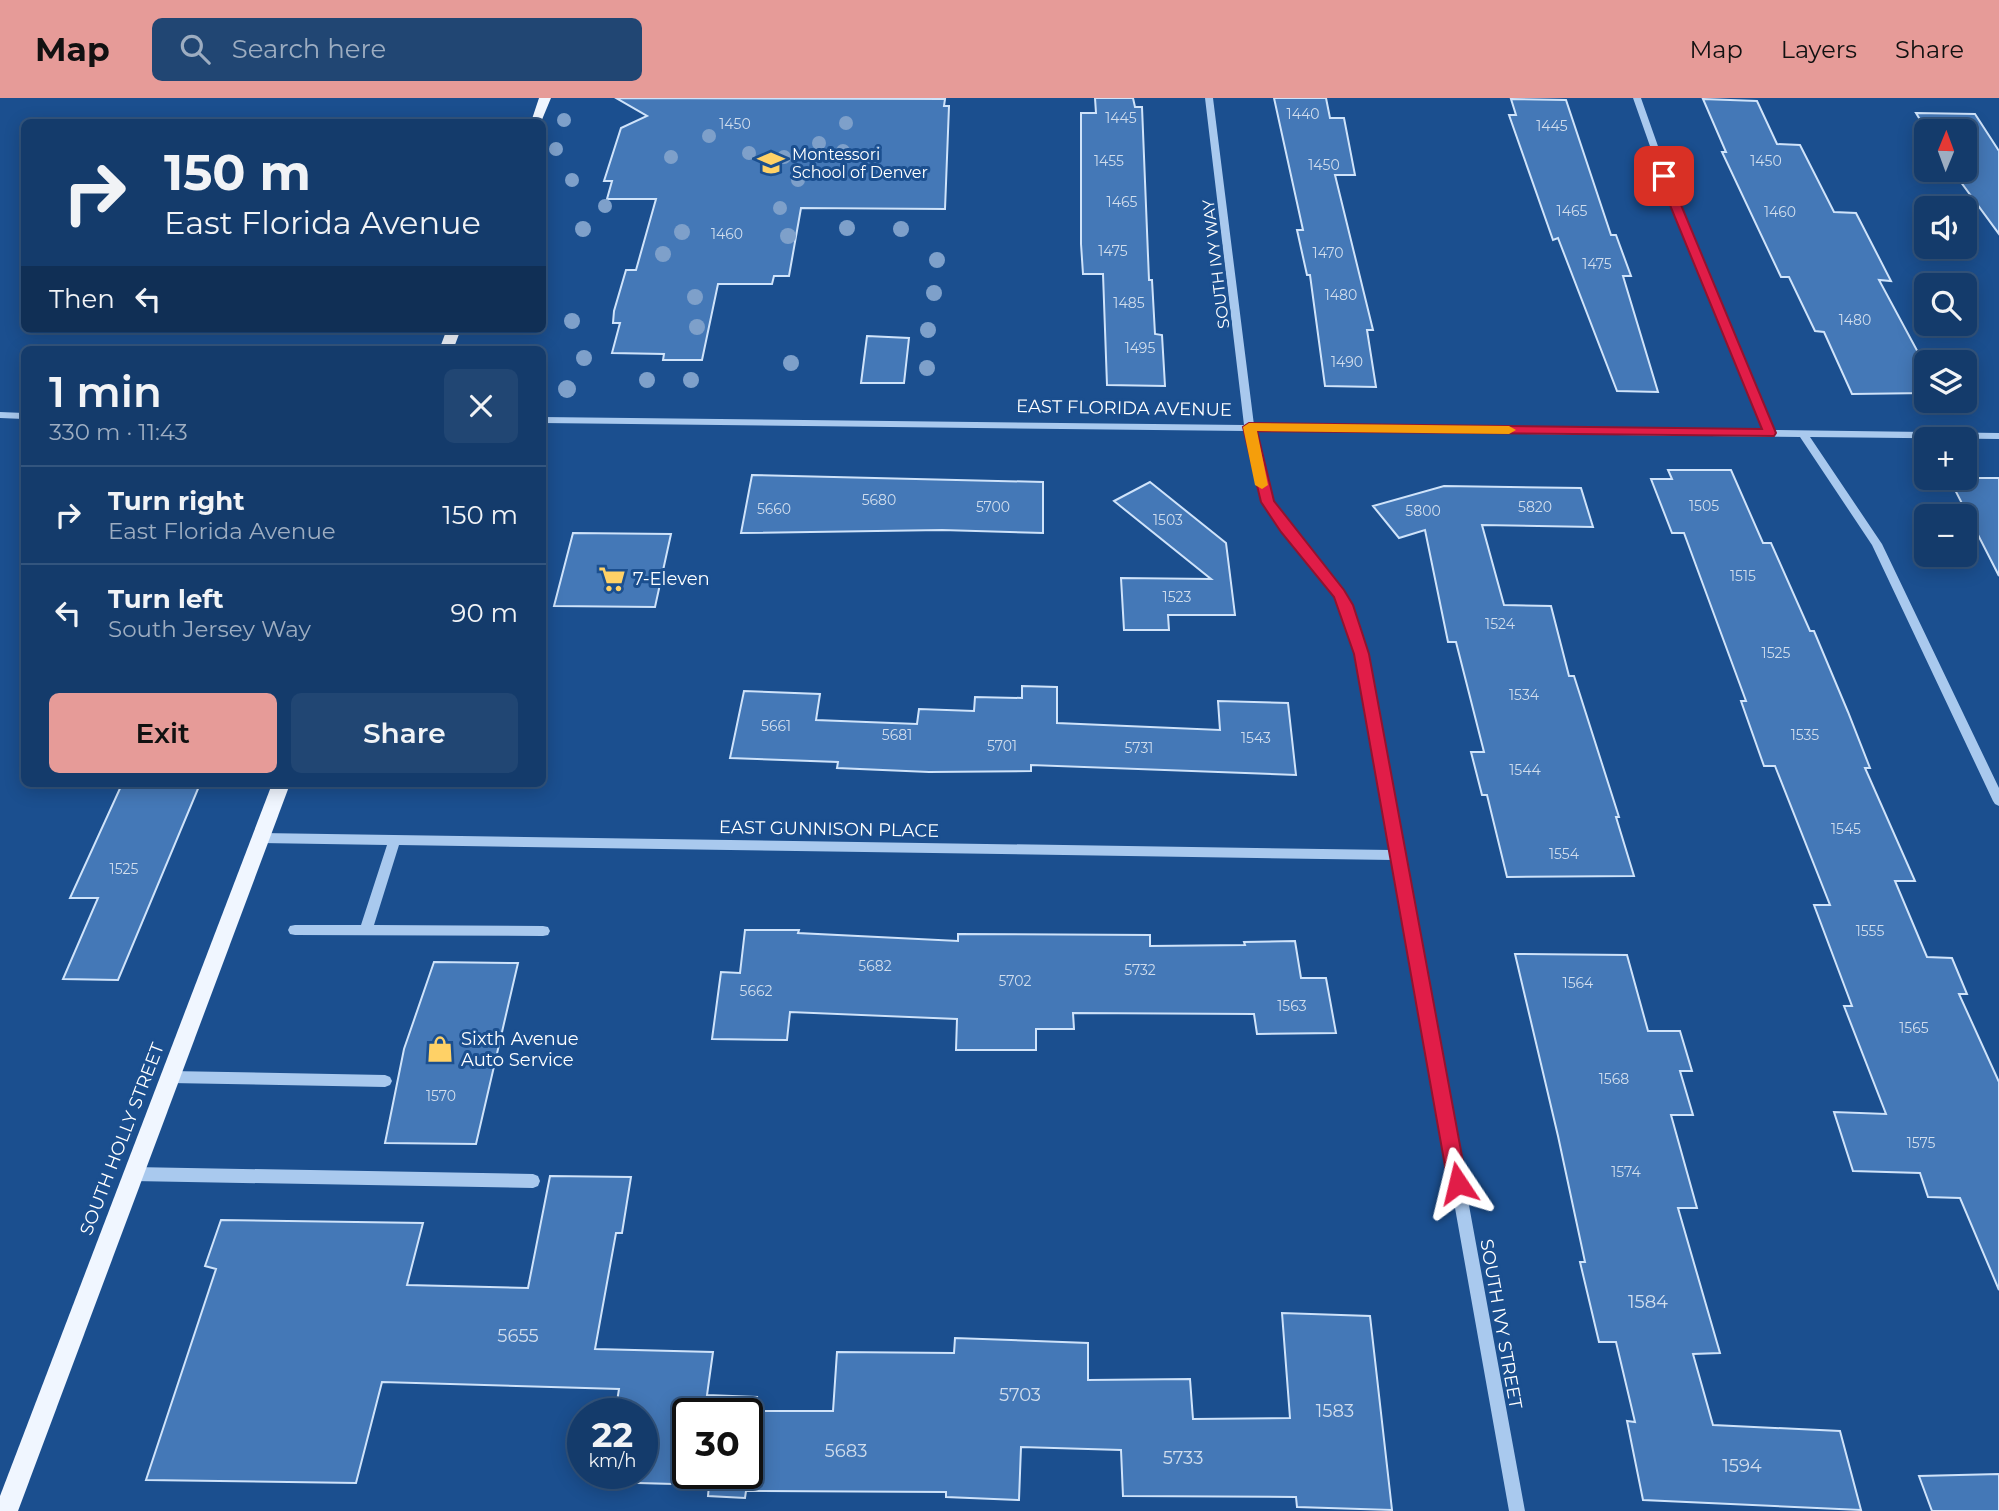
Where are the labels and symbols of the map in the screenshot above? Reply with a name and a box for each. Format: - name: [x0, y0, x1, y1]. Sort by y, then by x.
- house number: 1440: [1287, 105, 1319, 123]
- house number: 1445: [1105, 109, 1137, 127]
- house number: 1450: [719, 115, 751, 133]
- house number: 1445: [1536, 117, 1568, 135]
- north arrow: [1914, 119, 1978, 182]
- place label: Montessori School of Denver: [792, 145, 928, 182]
- pin: [1634, 146, 1694, 206]
- school or university icon: Montessori School of Denver: [756, 148, 786, 178]
- house number: 1455: [1094, 152, 1124, 170]
- house number: 1450: [1750, 152, 1782, 170]
- house number: 1450: [1308, 156, 1340, 174]
- house number: 1465: [1107, 193, 1137, 211]
- street label: SOUTH IVY WAY: [1199, 197, 1233, 330]
- house number: 1465: [1557, 202, 1587, 220]
- house number: 1460: [1764, 203, 1796, 221]
- house number: 1460: [711, 225, 743, 243]
- house number: 1475: [1098, 242, 1128, 260]
- house number: 1470: [1313, 244, 1343, 262]
- house number: 1475: [1582, 255, 1612, 273]
- house number: 1480: [1325, 286, 1357, 304]
- house number: 1485: [1113, 294, 1145, 312]
- house number: 1480: [1839, 311, 1871, 329]
- house number: 1495: [1125, 339, 1155, 357]
- house number: 1490: [1331, 353, 1363, 371]
- street label: EAST FLORIDA AVENUE: [1016, 395, 1232, 421]
- house number: 5680: [862, 491, 896, 509]
- house number: 1505: [1689, 497, 1719, 515]
- house number: 5700: [976, 498, 1010, 516]
- house number: 5820: [1518, 498, 1552, 516]
- house number: 5660: [757, 500, 791, 518]
- house number: 5800: [1405, 502, 1441, 520]
- house number: 1503: [1153, 511, 1183, 529]
- supermarket icon: 7-Eleven: [597, 564, 627, 594]
- house number: 1515: [1730, 567, 1756, 585]
- place label: 7-Eleven: [633, 568, 710, 590]
- house number: 1523: [1163, 588, 1191, 606]
- house number: 1524: [1485, 615, 1516, 633]
- house number: 1525: [1762, 644, 1790, 662]
- house number: 1534: [1509, 686, 1540, 704]
- house number: 5661: [761, 717, 791, 735]
- house number: 5681: [882, 726, 912, 744]
- house number: 1535: [1791, 726, 1819, 744]
- house number: 1543: [1241, 729, 1271, 747]
- house number: 5701: [987, 737, 1017, 755]
- house number: 5731: [1125, 739, 1153, 757]
- house number: 1544: [1509, 761, 1541, 779]
- street label: EAST GUNNISON PLACE: [719, 816, 939, 842]
- house number: 1545: [1831, 820, 1861, 838]
- house number: 1554: [1549, 845, 1580, 863]
- house number: 1525: [110, 860, 138, 878]
- house number: 1555: [1856, 922, 1884, 940]
- house number: 5682: [858, 957, 892, 975]
- house number: 5732: [1124, 961, 1156, 979]
- house number: 5702: [999, 972, 1032, 990]
- house number: 1564: [1563, 974, 1594, 992]
- house number: 5662: [740, 982, 773, 1000]
- house number: 1563: [1277, 997, 1307, 1015]
- house number: 1565: [1899, 1019, 1929, 1037]
- place label: Sixth Avenue Auto Service: [461, 1028, 579, 1071]
- shop icon: Sixth Avenue Auto Service: [425, 1034, 455, 1064]
- street label: SOUTH HOLLY STREET: [75, 1039, 169, 1238]
- house number: 1568: [1599, 1070, 1629, 1088]
- house number: 1570: [426, 1087, 456, 1105]
- house number: 1575: [1907, 1134, 1935, 1152]
- position arrow: [1421, 1146, 1495, 1220]
- house number: 1574: [1611, 1163, 1641, 1181]
- street label: SOUTH IVY STREET: [1475, 1237, 1527, 1411]
- house number: 1584: [1628, 1291, 1668, 1313]
- house number: 5655: [497, 1325, 539, 1347]
- house number: 5703: [999, 1384, 1041, 1406]
- speed limit sign: 30: [672, 1398, 763, 1489]
- house number: 1583: [1316, 1400, 1354, 1422]
- house number: 5683: [825, 1440, 867, 1462]
- house number: 5733: [1163, 1447, 1203, 1469]
- house number: 1594: [1722, 1455, 1762, 1477]

